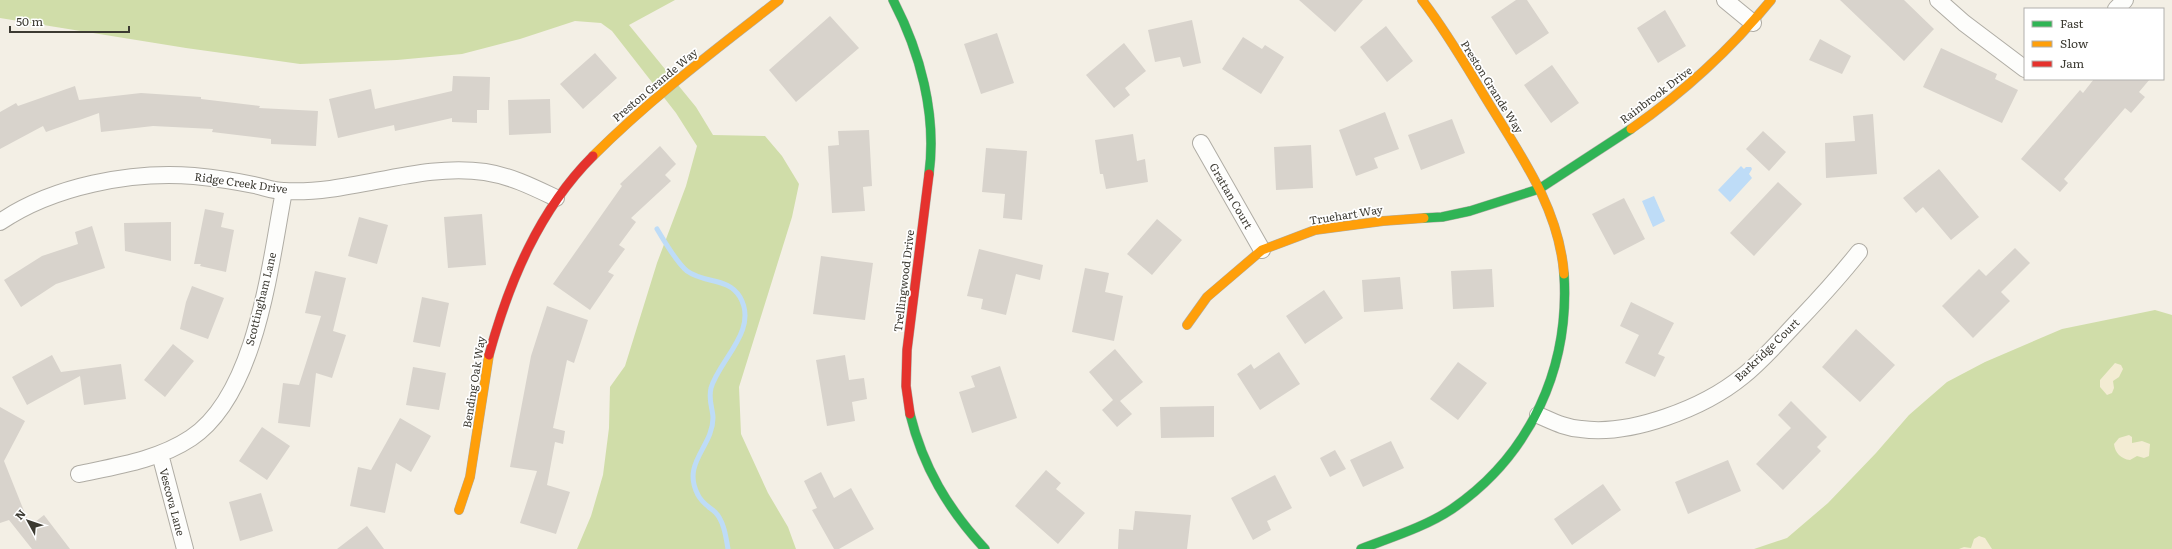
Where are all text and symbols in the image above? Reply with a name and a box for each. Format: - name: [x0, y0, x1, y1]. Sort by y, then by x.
- scale bar: [10, 8, 129, 34]
- legend: [2024, 8, 2164, 80]
- text: 50 m: [16, 12, 43, 30]
- text: Fast: [2060, 14, 2084, 32]
- text: Slow: [2060, 34, 2089, 52]
- street label: Preston Grande Way: [1458, 37, 1528, 137]
- street label: Preston Grande Way: [608, 43, 701, 125]
- text: Jam: [2060, 54, 2085, 72]
- street label: Rainbrook Drive: [1616, 62, 1695, 127]
- street label: Grattan Court: [1206, 160, 1258, 232]
- street label: Ridge Creek Drive: [193, 168, 289, 197]
- street label: Truehart Way: [1308, 200, 1384, 228]
- street label: Trellingwood Drive: [889, 229, 917, 333]
- street label: Scottingham Lane: [241, 250, 279, 347]
- street label: Barkridge Court: [1730, 314, 1803, 385]
- street label: Bending Oak Way: [458, 334, 488, 429]
- street label: Vescova Lane: [156, 466, 190, 538]
- north arrow: [8, 501, 48, 541]
- text: N: [10, 505, 29, 523]

